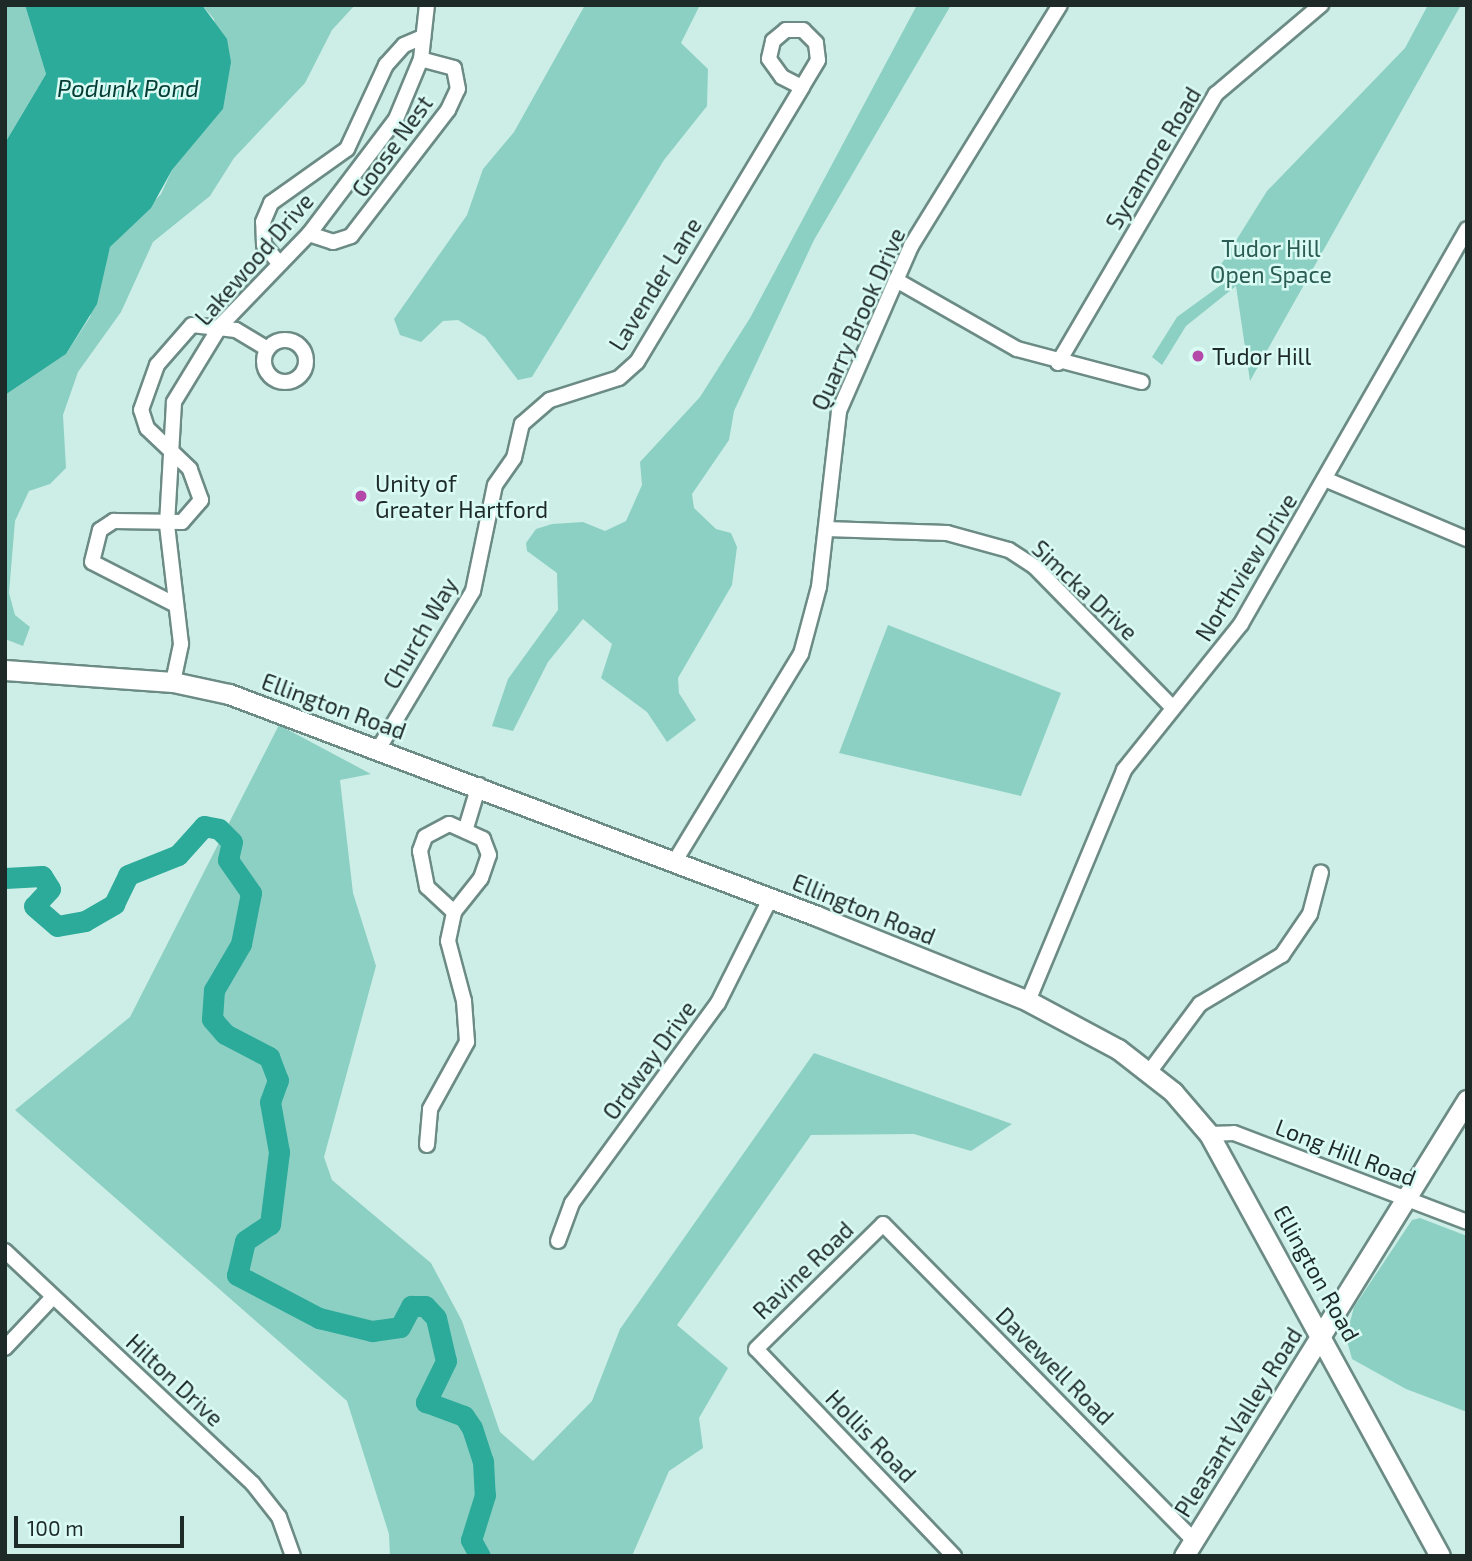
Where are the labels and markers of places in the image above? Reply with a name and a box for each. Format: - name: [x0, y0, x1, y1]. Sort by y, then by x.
- place label: Tudor Hill: [1212, 342, 1312, 370]
- marker: Tudor Hill: [1190, 348, 1206, 364]
- place label: Unity of Greater Hartford: [375, 469, 549, 523]
- marker: Unity of Greater Hartford: [353, 488, 369, 504]

